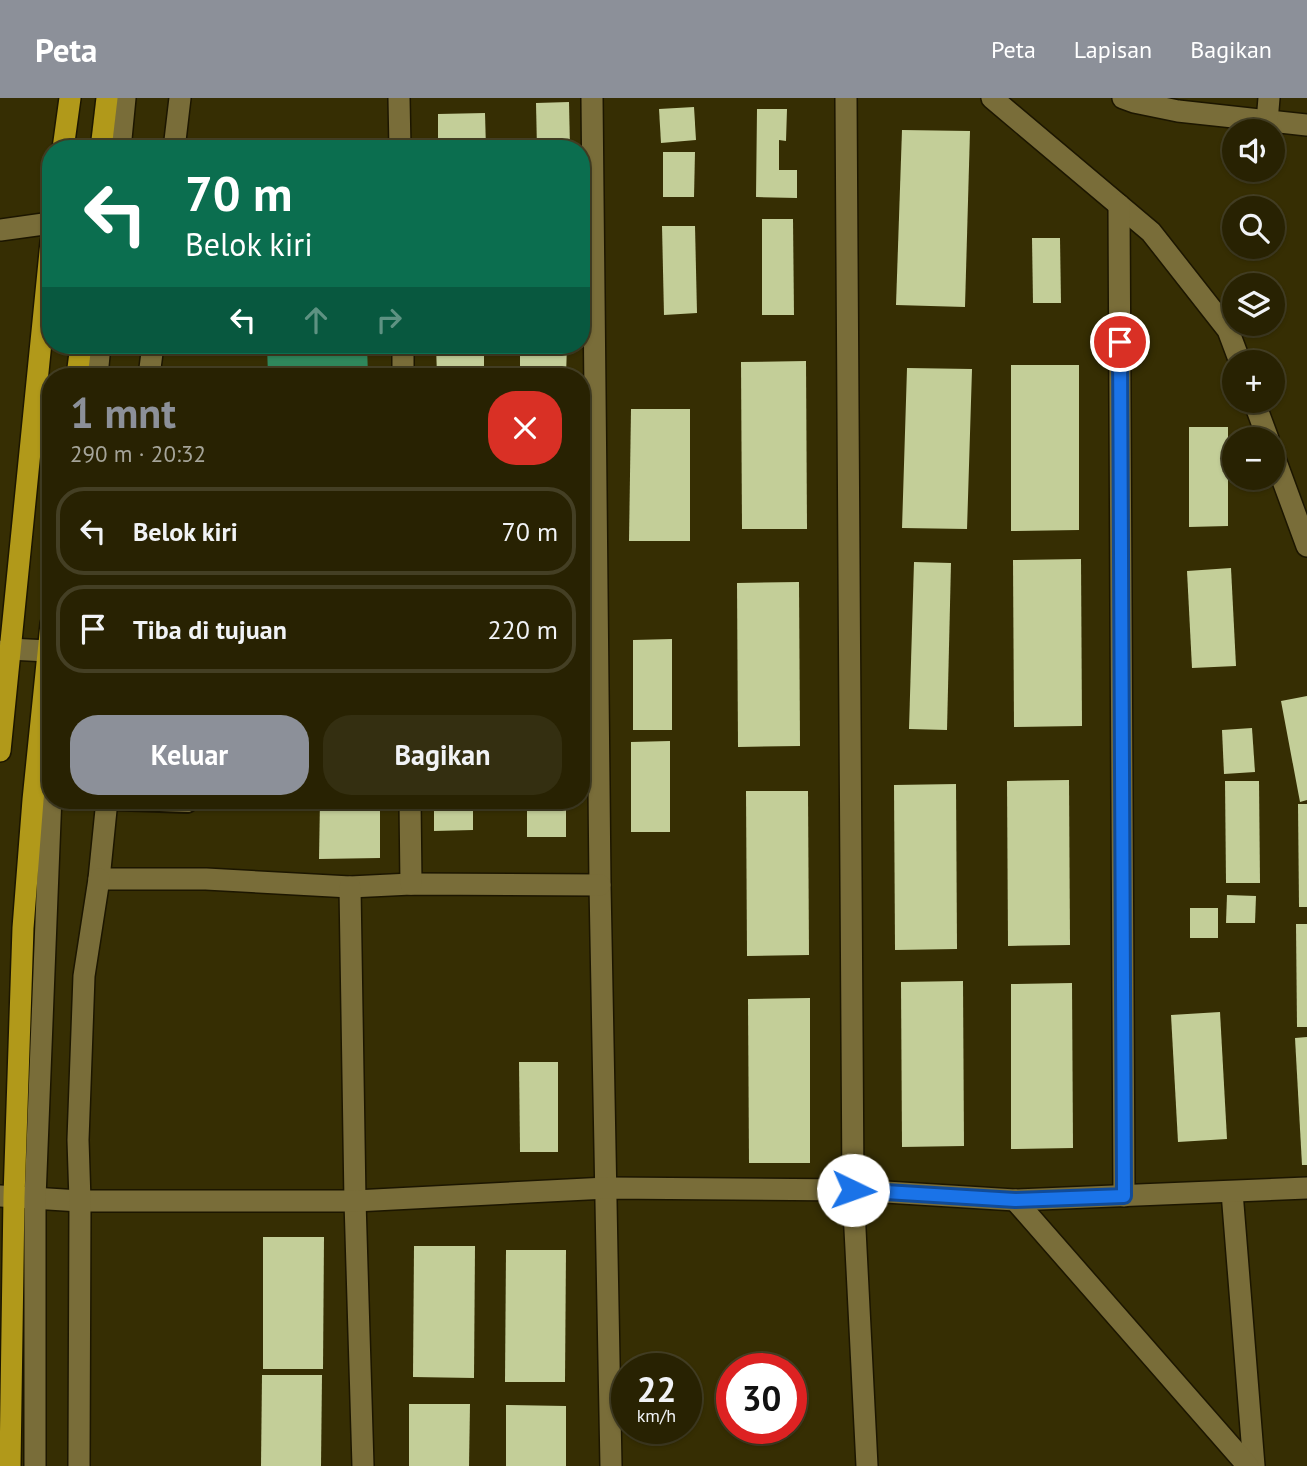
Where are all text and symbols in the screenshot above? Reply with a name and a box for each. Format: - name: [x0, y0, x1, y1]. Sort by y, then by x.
- text: Peta: [35, 28, 97, 71]
- text: Peta: [991, 34, 1036, 65]
- text: Lapisan: [1074, 34, 1152, 65]
- text: Bagikan: [1190, 34, 1272, 65]
- map controls: [1222, 119, 1285, 490]
- button: sound: [1222, 119, 1285, 182]
- text: 70 m: [185, 161, 292, 225]
- icon: left: [70, 168, 161, 259]
- button: search: [1222, 196, 1285, 259]
- text: Belok kiri: [185, 223, 313, 265]
- button: layers: [1222, 273, 1285, 336]
- icon: left: [224, 301, 262, 339]
- icon: ahead: [297, 301, 335, 339]
- icon: right: [370, 301, 408, 339]
- pin: [1090, 312, 1150, 372]
- icon: arrive: [1101, 323, 1139, 361]
- button: +: [1222, 350, 1285, 413]
- text: 1 mnt: [70, 385, 176, 440]
- button: close: [488, 391, 562, 465]
- button: −: [1222, 427, 1285, 490]
- text: 290 m · 20:32: [70, 439, 206, 468]
- icon: left: [74, 512, 112, 550]
- text: Belok kiri: [133, 515, 238, 548]
- text: 70 m: [502, 515, 558, 548]
- icon: arrive: [74, 610, 112, 648]
- text: Tiba di tujuan: [133, 613, 287, 646]
- text: 220 m: [487, 613, 558, 646]
- button: Keluar: [70, 715, 309, 795]
- button: Bagikan: [323, 715, 562, 795]
- position arrow: [816, 1153, 890, 1227]
- speed limit sign: 30: [716, 1353, 807, 1444]
- text: 22: [637, 1366, 676, 1412]
- text: km/h: [637, 1404, 676, 1427]

